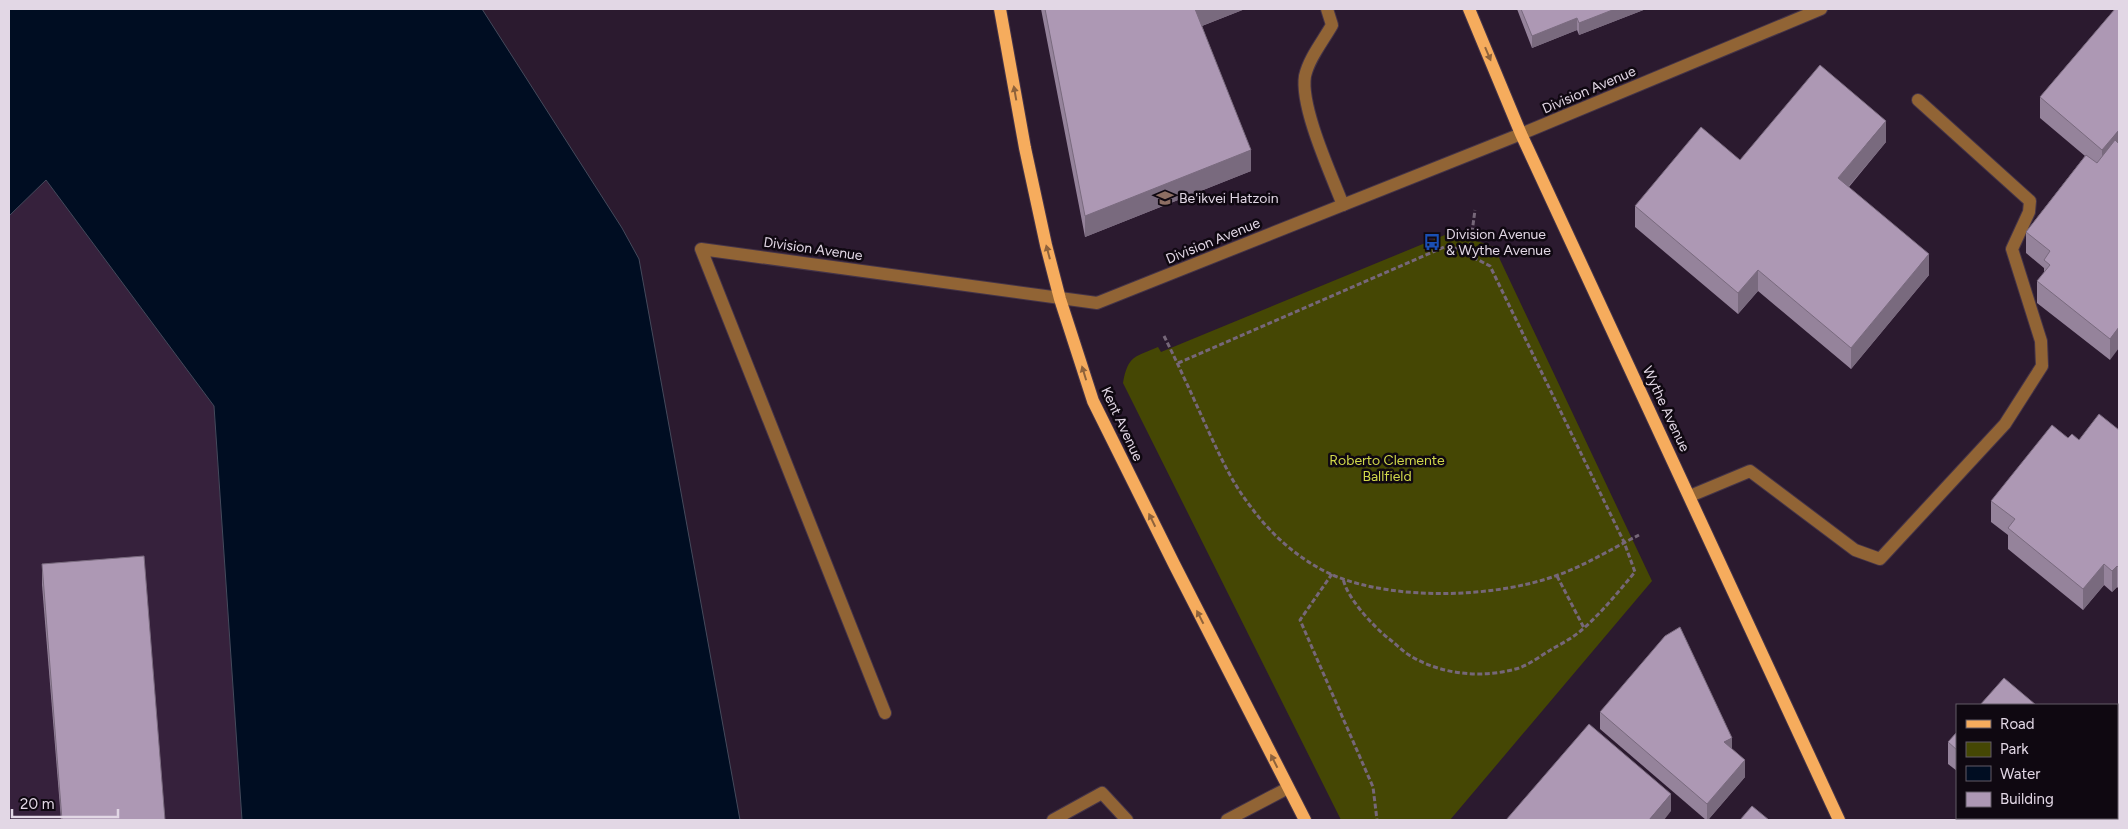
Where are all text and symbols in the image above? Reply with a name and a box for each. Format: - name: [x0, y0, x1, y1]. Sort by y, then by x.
- one-way arrow: [1484, 47, 1492, 61]
- street label: Division Avenue: [1540, 63, 1639, 117]
- one-way arrow: [1010, 84, 1018, 100]
- school or university icon: Be'ikvei Hatzoin: [1155, 188, 1175, 208]
- place label: Be'ikvei Hatzoin: [1179, 190, 1279, 207]
- street label: Division Avenue: [1163, 214, 1263, 268]
- place label: Division Avenue & Wythe Avenue: [1446, 226, 1551, 259]
- bus stop icon: Division Avenue & Wythe Avenue: [1422, 232, 1442, 252]
- street label: Division Avenue: [762, 234, 864, 264]
- one-way arrow: [1043, 244, 1051, 259]
- street label: Wythe Avenue: [1639, 364, 1693, 455]
- one-way arrow: [1080, 365, 1088, 380]
- street label: Kent Avenue: [1097, 384, 1147, 464]
- park label: Roberto Clemente Ballfield: [1329, 452, 1445, 485]
- one-way arrow: [1148, 513, 1156, 528]
- one-way arrow: [1196, 609, 1204, 624]
- legend: [1956, 704, 2118, 819]
- text: Road: [2000, 715, 2035, 733]
- text: Park: [2000, 740, 2029, 758]
- one-way arrow: [1270, 754, 1278, 768]
- text: Water: [2000, 765, 2040, 783]
- scale bar: [12, 786, 119, 818]
- text: Building: [2000, 790, 2054, 808]
- text: 20 m: [20, 795, 54, 813]

